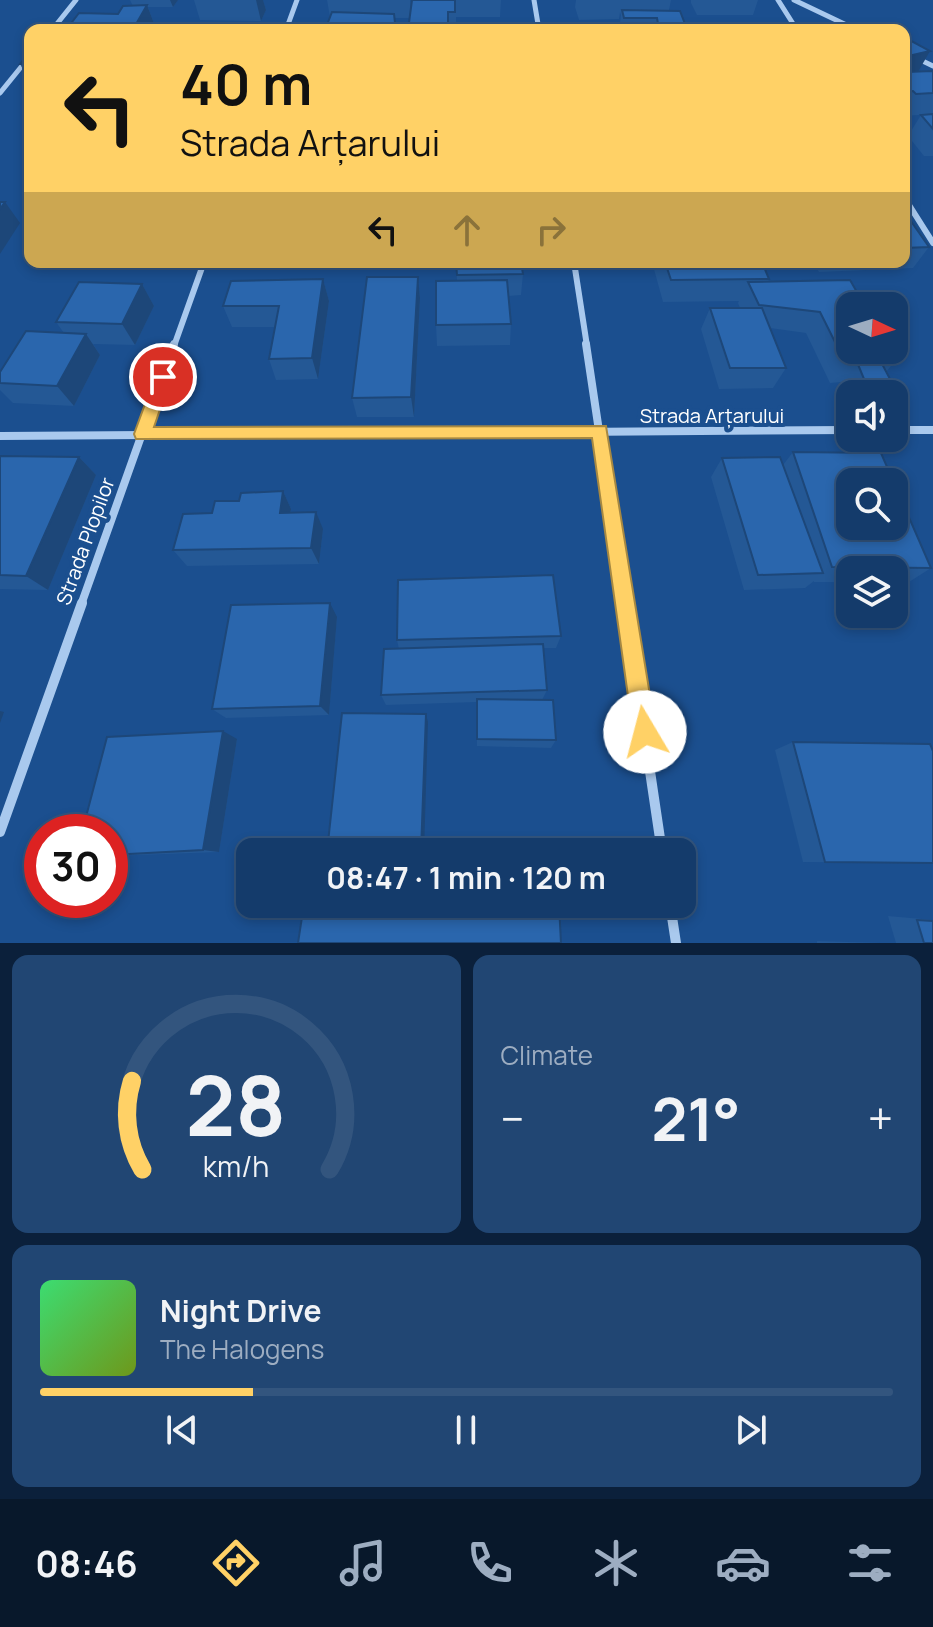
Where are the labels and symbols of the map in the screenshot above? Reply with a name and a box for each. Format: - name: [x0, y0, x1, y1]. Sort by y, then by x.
- north arrow: [836, 292, 908, 364]
- pin: [129, 343, 197, 411]
- street label: Strada Arțarului: [640, 402, 784, 429]
- street label: Strada Plopilor: [49, 473, 121, 609]
- position arrow: [603, 690, 687, 774]
- speed limit sign: 30: [24, 814, 128, 918]

